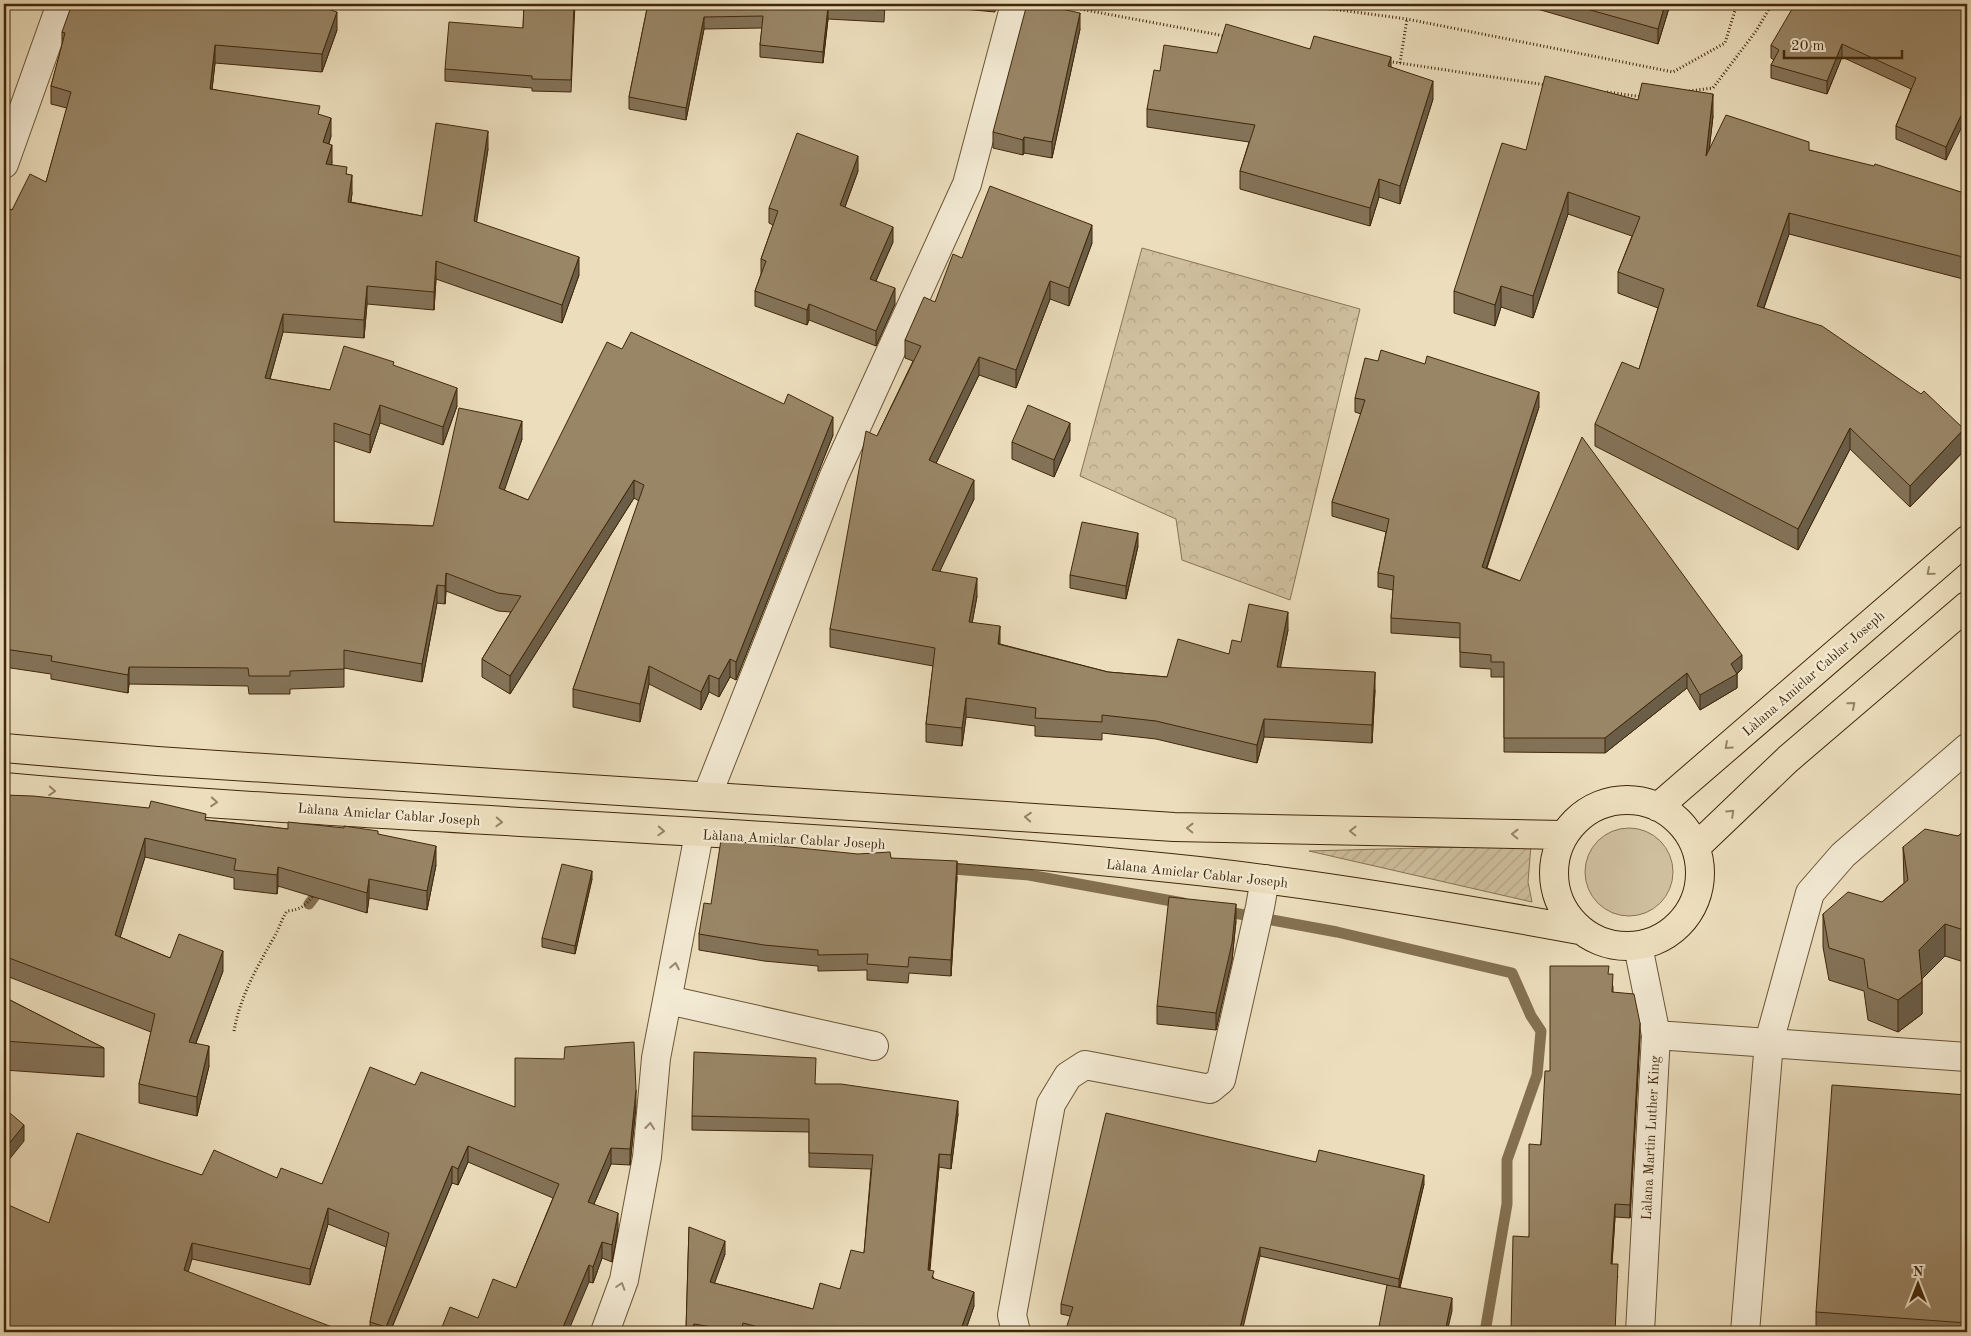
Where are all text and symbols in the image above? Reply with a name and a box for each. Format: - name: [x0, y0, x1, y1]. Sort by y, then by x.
- scale bar: [1784, 28, 1901, 60]
- text: 20 m: [1791, 39, 1825, 54]
- one-way arrow: [1927, 566, 1936, 575]
- street label: Làlana Amiclar Cablar Joseph: [1740, 608, 1888, 739]
- one-way arrow: [1846, 702, 1855, 711]
- one-way arrow: [1725, 741, 1734, 749]
- one-way arrow: [49, 785, 57, 796]
- one-way arrow: [211, 797, 219, 808]
- street label: Làlana Amiclar Cablar Joseph: [297, 802, 481, 828]
- one-way arrow: [1725, 810, 1734, 819]
- one-way arrow: [1024, 812, 1032, 823]
- one-way arrow: [495, 816, 503, 827]
- one-way arrow: [1186, 822, 1194, 833]
- one-way arrow: [657, 826, 665, 837]
- one-way arrow: [1348, 826, 1356, 836]
- street label: Làlana Amiclar Cablar Joseph: [702, 828, 886, 852]
- one-way arrow: [1511, 829, 1518, 839]
- street label: Làlana Amiclar Cablar Joseph: [1105, 857, 1289, 891]
- one-way arrow: [669, 962, 679, 970]
- street label: Làlana Martin Luther King: [1640, 1055, 1662, 1221]
- one-way arrow: [644, 1122, 655, 1130]
- north arrow: [1894, 1258, 1944, 1308]
- text: N: [1913, 1265, 1924, 1279]
- one-way arrow: [616, 1282, 626, 1291]

